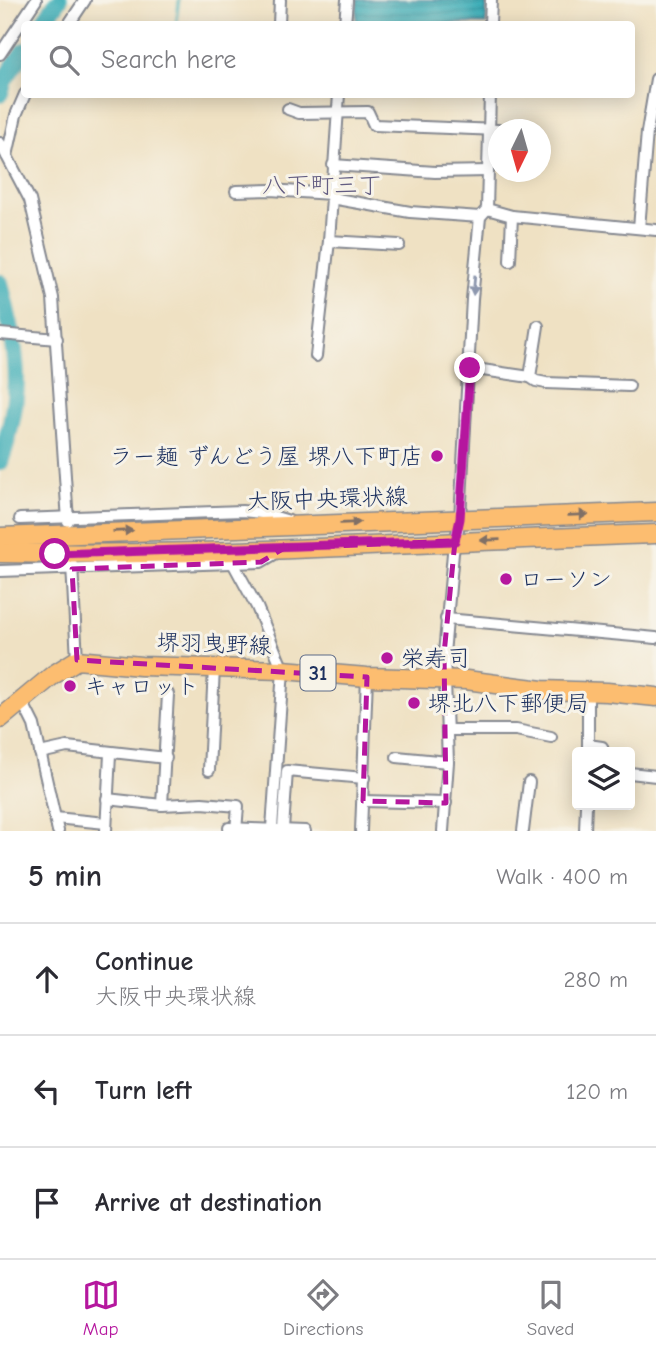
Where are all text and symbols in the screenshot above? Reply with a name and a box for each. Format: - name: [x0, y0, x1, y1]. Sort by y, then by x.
- search box: [21, 21, 635, 98]
- icon: search: [45, 41, 83, 79]
- text: Search here: [101, 45, 236, 75]
- north arrow: [488, 119, 551, 182]
- district label: 八下町三丁: [262, 171, 382, 199]
- one-way arrow: [468, 274, 479, 296]
- route end: [454, 352, 485, 383]
- place label: ラー麺 ずんどう屋 堺八下町店: [110, 443, 423, 470]
- marker: ラー麺 ずんどう屋 堺八下町店: [429, 448, 445, 464]
- street label: 大阪中央環状線: [246, 483, 408, 515]
- one-way arrow: [567, 509, 589, 520]
- one-way arrow: [340, 517, 362, 528]
- one-way arrow: [112, 525, 134, 536]
- one-way arrow: [479, 534, 501, 545]
- route start: [39, 538, 70, 569]
- place label: ローソン: [520, 566, 612, 593]
- marker: ローソン: [498, 571, 514, 587]
- street label: 堺羽曳野線: [156, 629, 272, 659]
- place label: 栄寿司: [401, 645, 470, 672]
- marker: 栄寿司: [379, 650, 395, 666]
- road number: 31: [300, 656, 336, 690]
- place label: キャロット: [84, 673, 199, 700]
- marker: キャロット: [62, 678, 78, 694]
- place label: 堺北八下郵便局: [428, 690, 589, 717]
- marker: 堺北八下郵便局: [406, 695, 422, 711]
- map controls: [572, 747, 635, 810]
- button: layers: [572, 747, 635, 810]
- text: 5 min: [28, 859, 102, 894]
- text: Walk · 400 m: [496, 863, 628, 890]
- text: Continue: [95, 947, 193, 977]
- icon: ahead: [28, 960, 66, 998]
- text: 280 m: [563, 966, 628, 993]
- text: 大阪中央環状線: [95, 983, 256, 1010]
- icon: left: [28, 1072, 66, 1110]
- text: Turn left: [95, 1076, 192, 1106]
- text: 120 m: [566, 1078, 628, 1105]
- icon: arrive: [28, 1184, 66, 1222]
- text: Arrive at destination: [95, 1188, 322, 1218]
- tab: Map: [82, 1276, 120, 1340]
- tab: Directions: [283, 1276, 363, 1340]
- tab: Saved: [527, 1276, 574, 1340]

